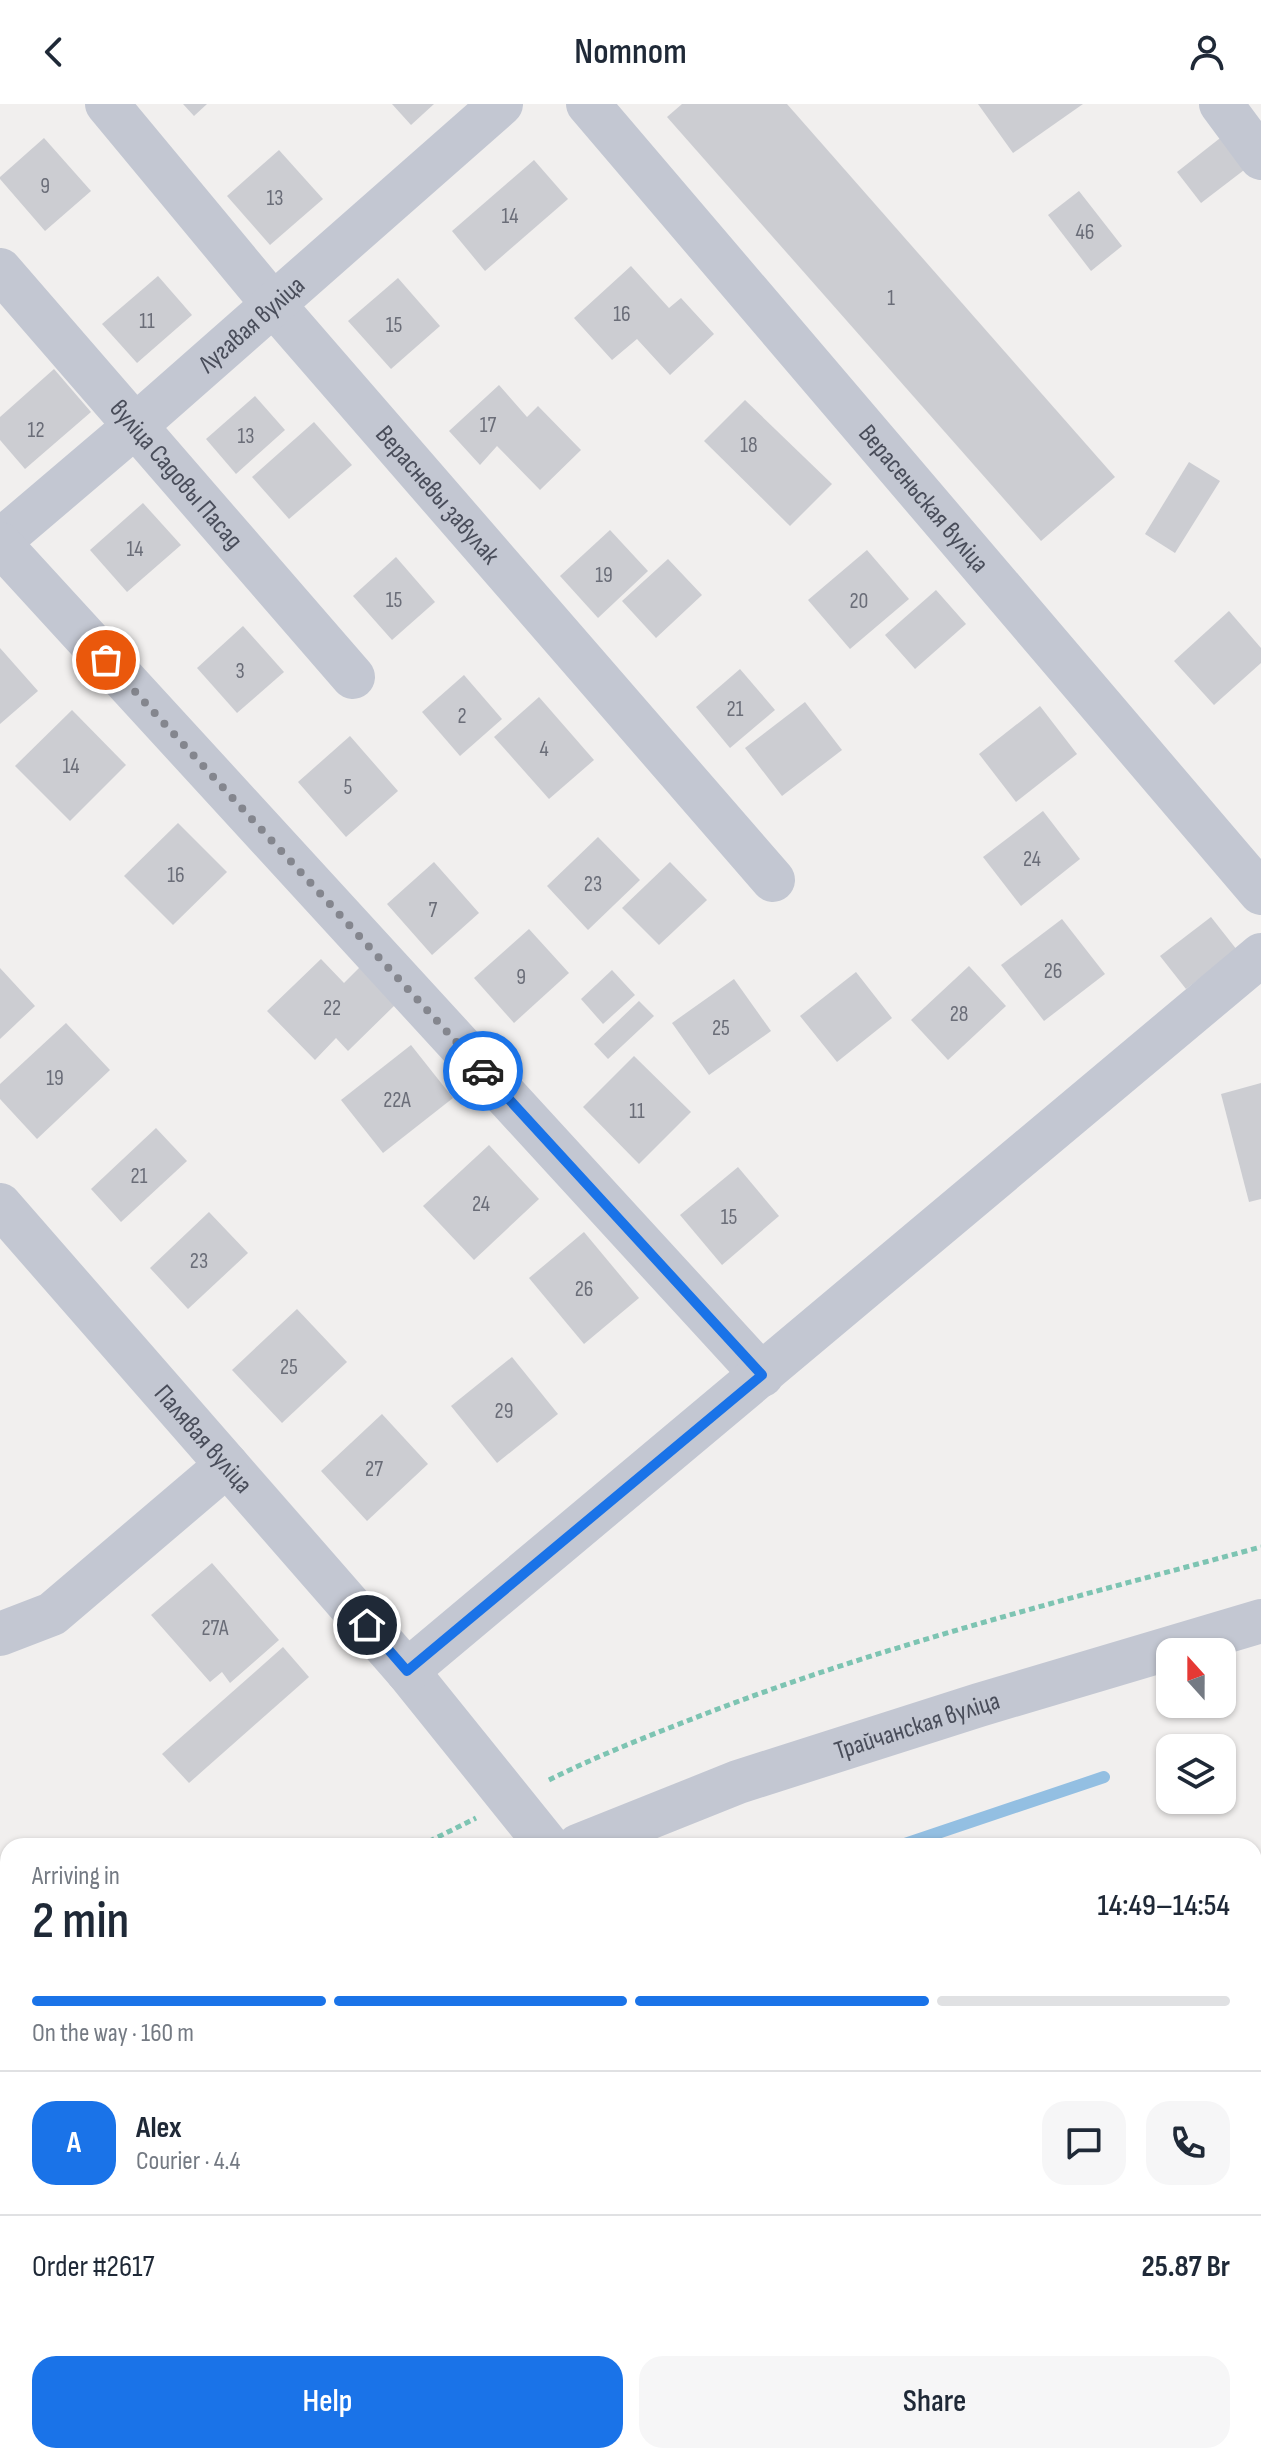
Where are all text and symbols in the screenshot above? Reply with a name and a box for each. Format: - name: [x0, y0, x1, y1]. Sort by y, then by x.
- icon: back: [32, 30, 76, 74]
- icon: person: [1185, 30, 1229, 74]
- text: Nomnom: [574, 31, 687, 74]
- house number: 9: [40, 173, 50, 200]
- house number: 13: [267, 185, 283, 212]
- house number: 14: [502, 203, 518, 230]
- house number: 46: [1076, 219, 1094, 246]
- street label: Лугавая вуліца: [192, 270, 312, 381]
- house number: 1: [887, 285, 895, 312]
- house number: 16: [613, 301, 631, 328]
- house number: 11: [139, 308, 155, 335]
- house number: 15: [386, 312, 402, 339]
- street label: вуліца Садовы Пасад: [103, 394, 249, 556]
- house number: 17: [480, 412, 496, 439]
- house number: 12: [27, 417, 45, 444]
- street label: Верасеньская вуліца: [851, 419, 995, 579]
- street label: Верасневы завулак: [369, 420, 506, 571]
- house number: 13: [238, 423, 254, 450]
- house number: 18: [740, 432, 758, 459]
- house number: 14: [127, 536, 143, 563]
- house number: 19: [595, 562, 613, 589]
- house number: 15: [386, 587, 402, 614]
- house number: 20: [850, 588, 868, 615]
- pin: [72, 626, 140, 694]
- icon: bag: [84, 638, 128, 682]
- house number: 3: [235, 658, 245, 685]
- house number: 21: [727, 696, 744, 723]
- house number: 2: [457, 703, 467, 730]
- house number: 4: [539, 736, 549, 763]
- house number: 14: [63, 753, 79, 780]
- house number: 5: [344, 774, 353, 801]
- house number: 24: [1023, 846, 1041, 873]
- house number: 16: [167, 862, 185, 889]
- house number: 23: [584, 871, 602, 898]
- house number: 7: [429, 897, 438, 924]
- house number: 26: [1044, 958, 1062, 985]
- house number: 9: [516, 964, 526, 991]
- house number: 22: [323, 995, 341, 1022]
- house number: 28: [950, 1001, 968, 1028]
- house number: 25: [712, 1015, 730, 1042]
- courier: [443, 1031, 523, 1111]
- icon: car: [461, 1049, 505, 1093]
- house number: 19: [46, 1065, 64, 1092]
- house number: 22А: [383, 1087, 411, 1114]
- house number: 11: [629, 1098, 645, 1125]
- house number: 21: [131, 1163, 148, 1190]
- house number: 24: [472, 1191, 490, 1218]
- house number: 15: [721, 1204, 737, 1231]
- house number: 23: [190, 1248, 208, 1275]
- house number: 26: [575, 1276, 593, 1303]
- house number: 25: [280, 1354, 298, 1381]
- street label: Палявая вуліца: [147, 1379, 258, 1500]
- house number: 29: [495, 1398, 513, 1425]
- house number: 27: [365, 1456, 383, 1483]
- pin: [333, 1591, 401, 1659]
- icon: home: [345, 1603, 389, 1647]
- house number: 27А: [202, 1615, 229, 1642]
- north arrow: [1156, 1638, 1236, 1718]
- map controls: [1156, 1638, 1236, 1814]
- street label: Трайчанская вуліца: [831, 1686, 1004, 1767]
- button: layers: [1156, 1734, 1236, 1814]
- text: Arriving in: [32, 1861, 120, 1892]
- text: 14:49–14:54: [1097, 1888, 1230, 1924]
- text: 2 min: [32, 1890, 129, 1953]
- text: On the way · 160 m: [32, 2018, 194, 2049]
- button: chat: [1042, 2101, 1126, 2185]
- button: phone: [1146, 2101, 1230, 2185]
- text: Alex: [136, 2110, 182, 2146]
- text: A: [67, 2125, 81, 2161]
- text: Courier · 4.4: [136, 2146, 240, 2177]
- text: Order #2617: [32, 2249, 154, 2285]
- text: 25.87 Br: [1142, 2249, 1230, 2285]
- button: Help: [32, 2356, 623, 2448]
- button: Share: [639, 2356, 1230, 2448]

